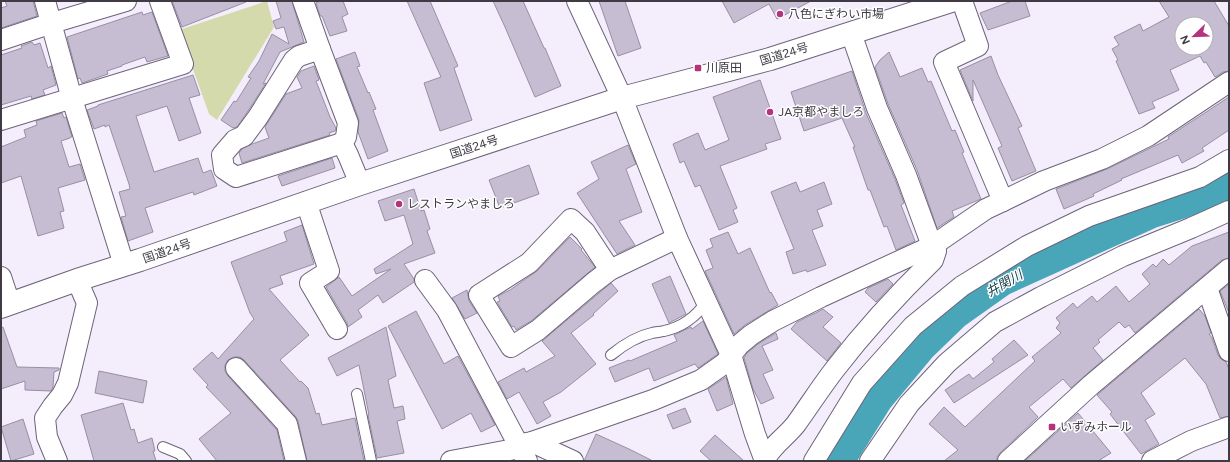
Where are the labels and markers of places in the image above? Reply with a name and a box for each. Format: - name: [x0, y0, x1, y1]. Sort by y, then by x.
- place label: 八色にぎわい市場: [788, 7, 884, 21]
- marker: 八色にぎわい市場: [775, 9, 785, 19]
- place label: 川原田: [706, 61, 742, 75]
- marker: 川原田: [693, 63, 703, 73]
- place label: JA京都やましろ: [778, 105, 864, 119]
- marker: JA京都やましろ: [765, 107, 775, 117]
- place label: レストランやましろ: [407, 197, 515, 211]
- marker: レストランやましろ: [394, 199, 404, 209]
- place label: いずみホール: [1060, 420, 1132, 434]
- marker: いずみホール: [1047, 422, 1057, 432]

